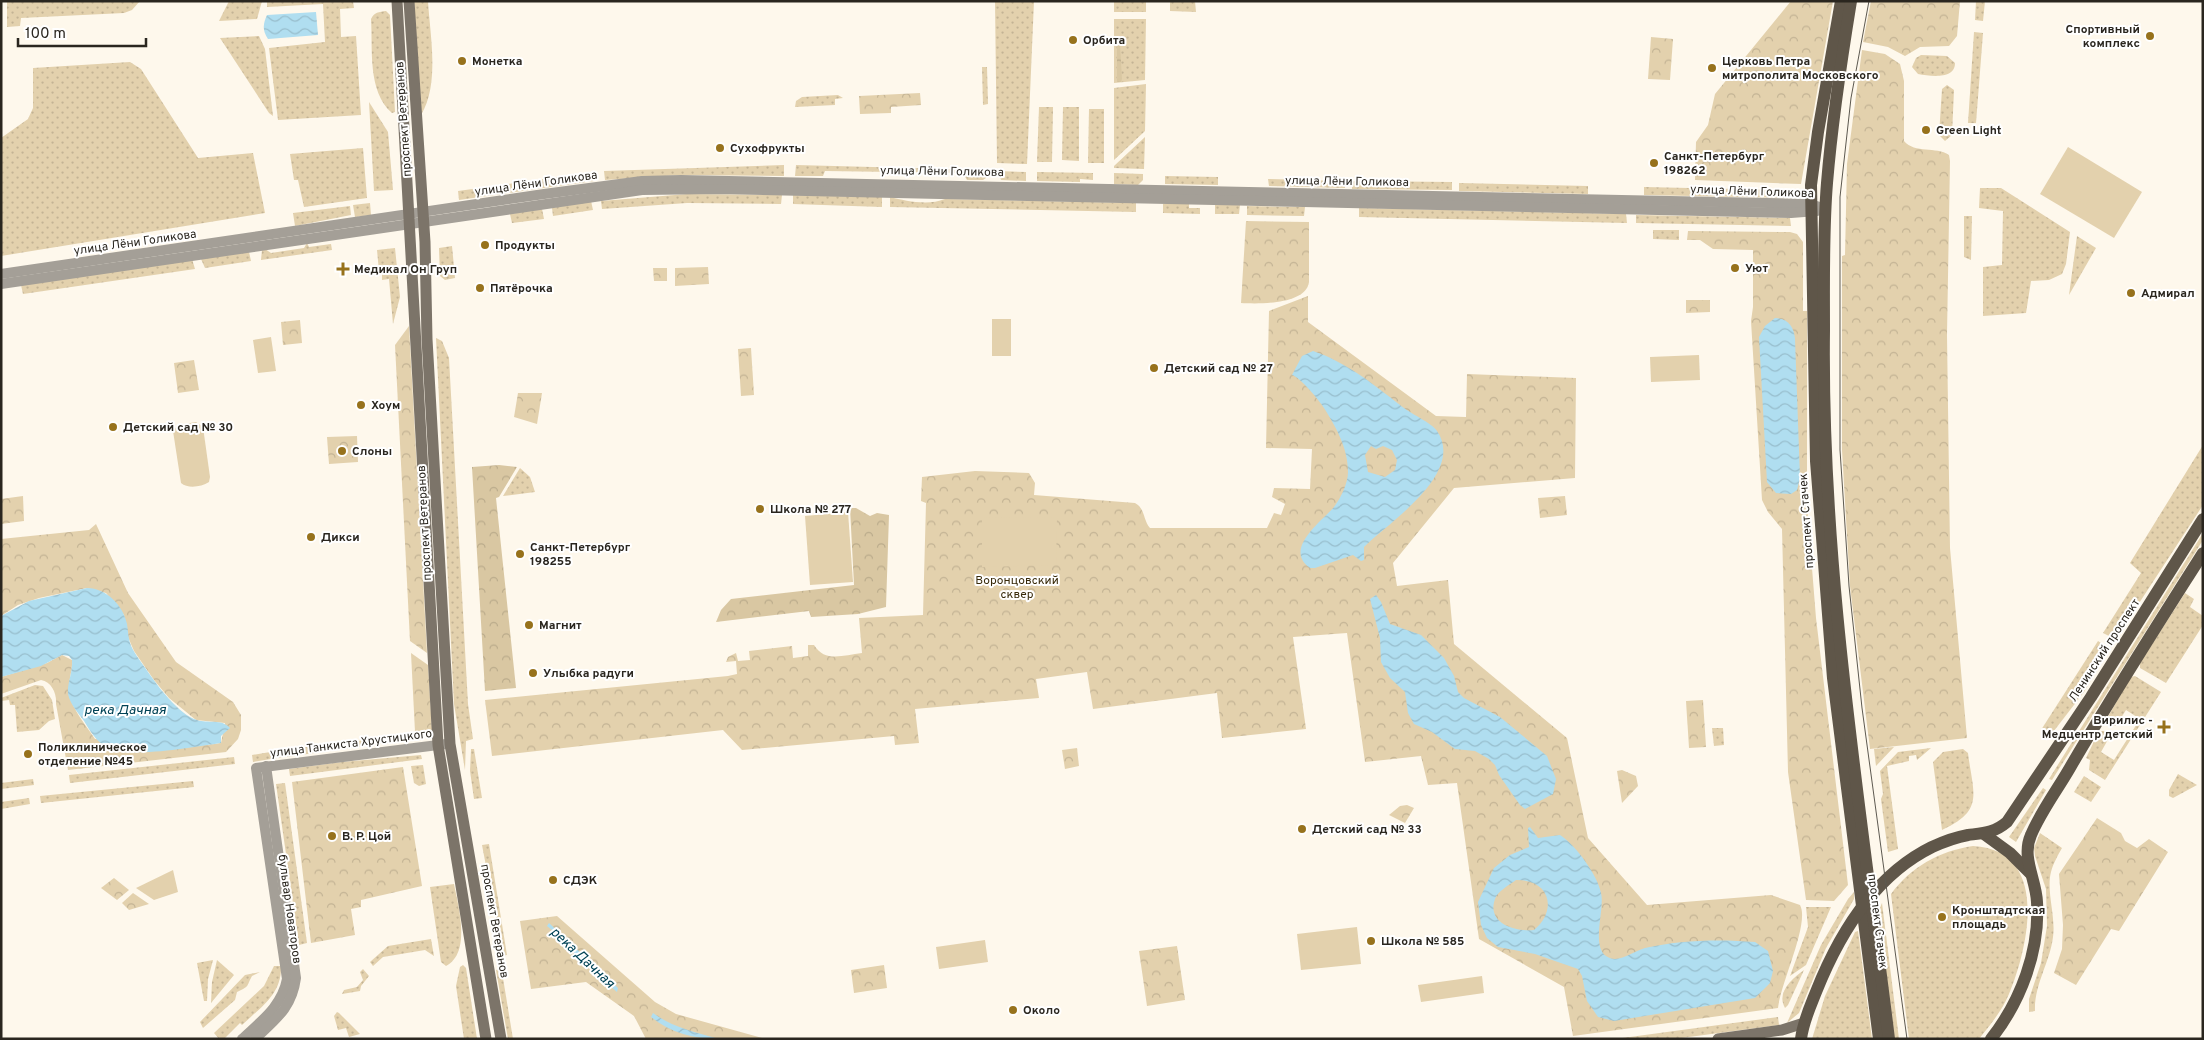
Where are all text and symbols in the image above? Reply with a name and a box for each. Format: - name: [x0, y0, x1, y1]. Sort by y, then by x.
- scale bar: [18, 15, 145, 47]
- place label: Спортивный комплекс: [2066, 22, 2140, 52]
- text: 100 m: [25, 25, 66, 44]
- marker: Спортивный комплекс: [2144, 30, 2156, 42]
- place label: Орбита: [1083, 33, 1125, 49]
- marker: Орбита: [1067, 34, 1079, 46]
- place label: Монетка: [472, 54, 522, 70]
- place label: Церковь Петра митрополита Московского: [1722, 54, 1879, 84]
- marker: Монетка: [456, 55, 468, 67]
- street label: проспект Ветеранов: [392, 61, 416, 177]
- marker: Церковь Петра митрополита Московского: [1706, 62, 1718, 74]
- place label: Green Light: [1936, 123, 2002, 139]
- marker: Green Light: [1920, 124, 1932, 136]
- place label: Сухофрукты: [730, 141, 805, 157]
- marker: Сухофрукты: [714, 142, 726, 154]
- place label: Санкт-Петербург 198262: [1664, 149, 1765, 179]
- marker: Санкт-Петербург 198262: [1648, 157, 1660, 169]
- street label: улица Лёни Голикова: [880, 163, 1004, 181]
- street label: улица Лёни Голикова: [474, 167, 599, 201]
- street label: улица Лёни Голикова: [1285, 173, 1409, 191]
- street label: улица Лёни Голикова: [1690, 182, 1814, 202]
- street label: улица Лёни Голикова: [73, 226, 198, 260]
- place label: Продукты: [495, 238, 555, 254]
- marker: Продукты: [479, 239, 491, 251]
- place label: Уют: [1745, 261, 1768, 277]
- marker: Медикал Он Груп: [336, 262, 350, 276]
- place label: Медикал Он Груп: [354, 262, 457, 278]
- marker: Уют: [1729, 262, 1741, 274]
- place label: Пятёрочка: [490, 281, 553, 297]
- marker: Пятёрочка: [474, 282, 486, 294]
- place label: Адмирал: [2141, 286, 2195, 302]
- marker: Адмирал: [2125, 287, 2137, 299]
- place label: Детский сад № 27: [1164, 361, 1273, 377]
- marker: Детский сад № 27: [1148, 362, 1160, 374]
- place label: Хоум: [371, 398, 400, 414]
- marker: Хоум: [355, 399, 367, 411]
- place label: Детский сад № 30: [123, 420, 233, 436]
- marker: Детский сад № 30: [107, 421, 119, 433]
- place label: Слоны: [352, 444, 392, 460]
- marker: Слоны: [336, 445, 348, 457]
- street label: проспект Ветеранов: [414, 465, 436, 581]
- street label: проспект Стачек: [1796, 473, 1818, 569]
- place label: Школа № 277: [770, 502, 851, 518]
- marker: Школа № 277: [754, 503, 766, 515]
- place label: Дикси: [321, 530, 360, 546]
- marker: Дикси: [305, 531, 317, 543]
- place label: Санкт-Петербург 198255: [530, 540, 631, 570]
- marker: Санкт-Петербург 198255: [514, 548, 526, 560]
- park label: Воронцовский сквер: [975, 573, 1059, 603]
- street label: Ленинский проспект: [2066, 596, 2144, 705]
- place label: Магнит: [539, 618, 582, 634]
- marker: Магнит: [523, 619, 535, 631]
- place label: Улыбка радуги: [543, 666, 634, 682]
- marker: Улыбка радуги: [527, 667, 539, 679]
- water label: река Дачная: [84, 702, 167, 719]
- place label: Вирилис - Медцентр детский: [2042, 713, 2153, 743]
- marker: Вирилис - Медцентр детский: [2157, 720, 2171, 734]
- street label: улица Танкиста Хрустицкого: [269, 726, 433, 762]
- place label: Поликлиническое отделение №45: [38, 740, 147, 770]
- marker: Поликлиническое отделение №45: [22, 748, 34, 760]
- place label: Детский сад № 33: [1312, 822, 1422, 838]
- marker: Детский сад № 33: [1296, 823, 1308, 835]
- place label: В. Р. Цой: [342, 829, 391, 845]
- marker: В. Р. Цой: [326, 830, 338, 842]
- street label: бульвар Новаторов: [273, 853, 305, 965]
- street label: проспект Ветеранов: [476, 863, 512, 980]
- place label: СДЭК: [563, 873, 598, 889]
- street label: проспект Стачек: [1863, 873, 1891, 969]
- marker: СДЭК: [547, 874, 559, 886]
- place label: Кронштадтская площадь: [1952, 903, 2045, 933]
- marker: Кронштадтская площадь: [1936, 911, 1948, 923]
- water label: река Дачная: [546, 924, 618, 993]
- place label: Школа № 585: [1381, 934, 1464, 950]
- marker: Школа № 585: [1365, 935, 1377, 947]
- place label: Около: [1023, 1003, 1060, 1019]
- marker: Около: [1007, 1004, 1019, 1016]

